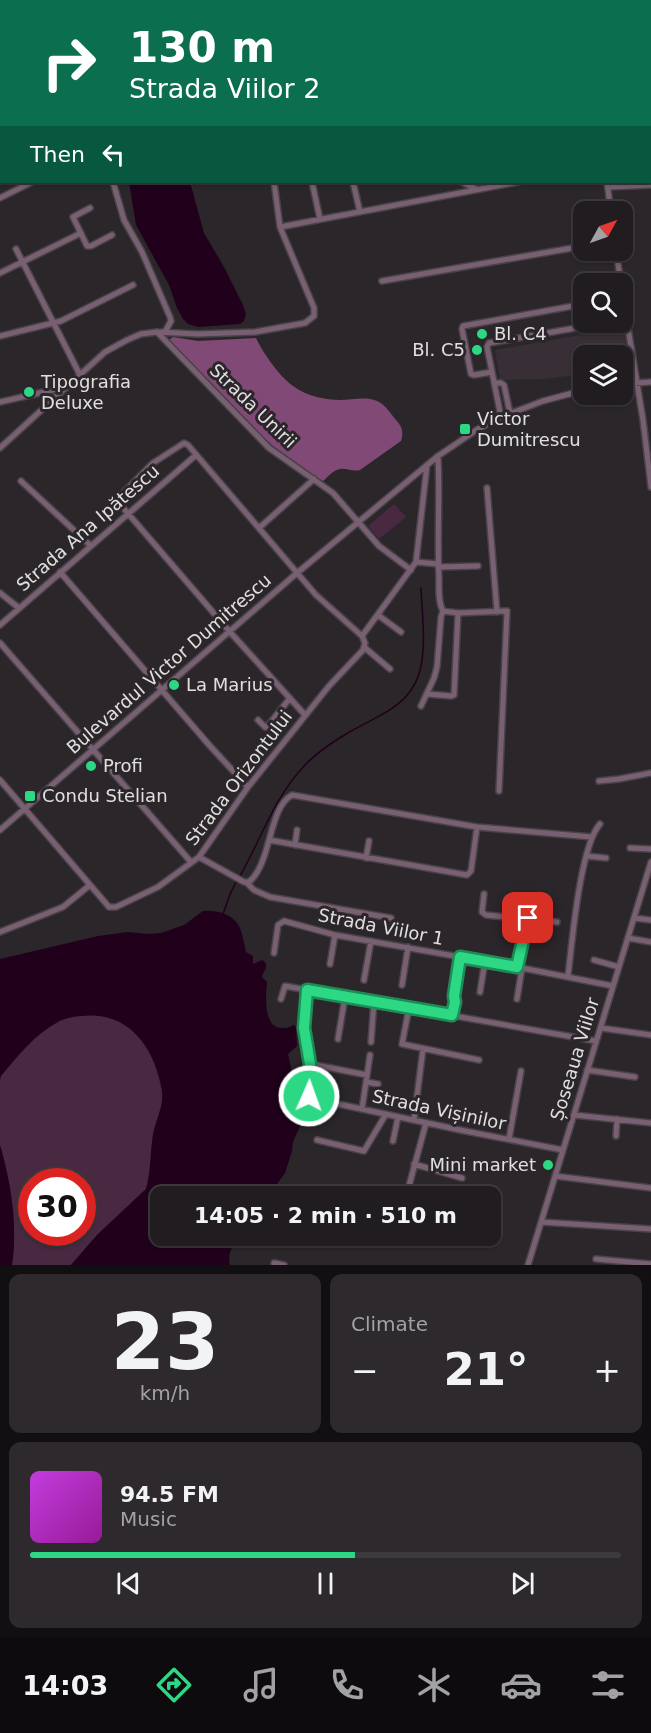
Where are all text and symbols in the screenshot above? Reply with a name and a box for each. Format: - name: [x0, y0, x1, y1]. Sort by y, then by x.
- text: 130 m: [129, 23, 275, 72]
- icon: right: [30, 24, 108, 102]
- text: Strada Viilor 2: [129, 73, 320, 104]
- icon: left: [97, 138, 130, 171]
- text: Then: [30, 142, 85, 167]
- north arrow: [573, 201, 633, 261]
- map controls: [573, 201, 633, 405]
- button: search: [573, 273, 633, 333]
- place label: Bl. C4: [494, 323, 547, 344]
- marker: Bl. C4: [475, 327, 489, 341]
- place label: Bl. C5: [412, 339, 465, 360]
- marker: Bl. C5: [470, 343, 484, 357]
- button: layers: [573, 345, 633, 405]
- street label: Strada Unirii: [206, 359, 301, 452]
- place label: Tipografia Deluxe: [40, 371, 131, 413]
- marker: Tipografia Deluxe: [22, 385, 36, 399]
- place label: Victor Dumitrescu: [477, 408, 581, 450]
- marker: Victor Dumitrescu: [458, 422, 472, 436]
- street label: Strada Ana Ipătescu: [12, 460, 163, 595]
- street label: Bulevardul Victor Dumitrescu: [62, 569, 275, 758]
- place label: La Marius: [186, 674, 273, 695]
- marker: La Marius: [167, 678, 181, 692]
- street label: Strada Orizontului: [181, 706, 296, 849]
- place label: Profi: [103, 755, 143, 776]
- marker: Profi: [84, 759, 98, 773]
- place label: Condu Stelian: [42, 785, 168, 806]
- marker: Condu Stelian: [23, 789, 37, 803]
- pin: [502, 892, 553, 943]
- icon: arrive: [511, 901, 544, 934]
- street label: Strada Viilor 1: [316, 904, 446, 949]
- street label: Șoseaua Viilor: [546, 994, 603, 1123]
- position arrow: [277, 1064, 341, 1128]
- street label: Strada Vișinilor: [370, 1085, 508, 1134]
- place label: Mini market: [429, 1154, 536, 1175]
- marker: Mini market: [541, 1158, 555, 1172]
- speed limit sign: 30: [18, 1168, 96, 1246]
- text: 14:05 · 2 min · 510 m: [194, 1203, 457, 1228]
- text: 23: [111, 1297, 219, 1387]
- text: Climate: [351, 1312, 428, 1336]
- text: 21°: [443, 1343, 529, 1396]
- text: −: [351, 1351, 379, 1390]
- text: +: [593, 1351, 621, 1390]
- text: km/h: [140, 1381, 190, 1405]
- text: 94.5 FM: [120, 1482, 219, 1507]
- text: Music: [120, 1507, 177, 1531]
- icon: previous: [112, 1567, 145, 1600]
- icon: pause: [309, 1567, 342, 1600]
- icon: next: [506, 1567, 539, 1600]
- icon: directions: [153, 1664, 195, 1706]
- icon: music: [240, 1664, 282, 1706]
- icon: phone: [326, 1664, 368, 1706]
- icon: climate: [413, 1664, 455, 1706]
- icon: car: [500, 1664, 542, 1706]
- icon: filters: [587, 1664, 629, 1706]
- text: 14:03: [22, 1670, 108, 1701]

